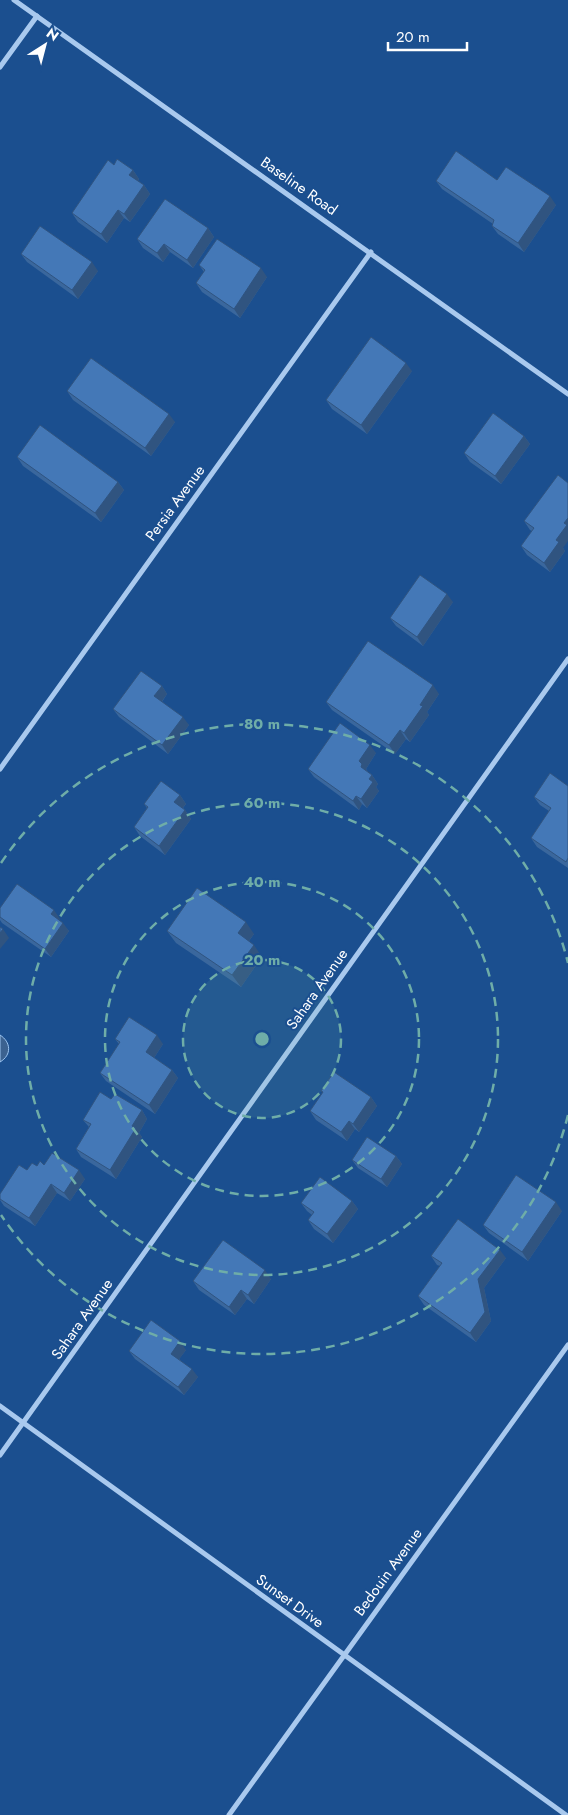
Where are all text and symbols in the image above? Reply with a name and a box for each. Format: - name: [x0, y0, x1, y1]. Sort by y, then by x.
- north arrow: [20, 20, 70, 70]
- scale bar: [388, 20, 467, 52]
- text: N: [42, 23, 63, 46]
- text: 20 m: [396, 26, 430, 48]
- street label: Baseline Road: [256, 151, 342, 221]
- street label: Persia Avenue: [140, 460, 210, 545]
- text: 80 m: [244, 713, 280, 735]
- text: 60 m: [244, 792, 280, 814]
- text: 40 m: [243, 871, 281, 893]
- street label: Sahara Avenue: [281, 944, 353, 1034]
- text: 20 m: [244, 949, 280, 971]
- centre of rings: [253, 1030, 271, 1048]
- street label: Sahara Avenue: [46, 1274, 118, 1364]
- street label: Bedouin Avenue: [349, 1523, 428, 1620]
- street label: Sunset Drive: [252, 1569, 329, 1633]

